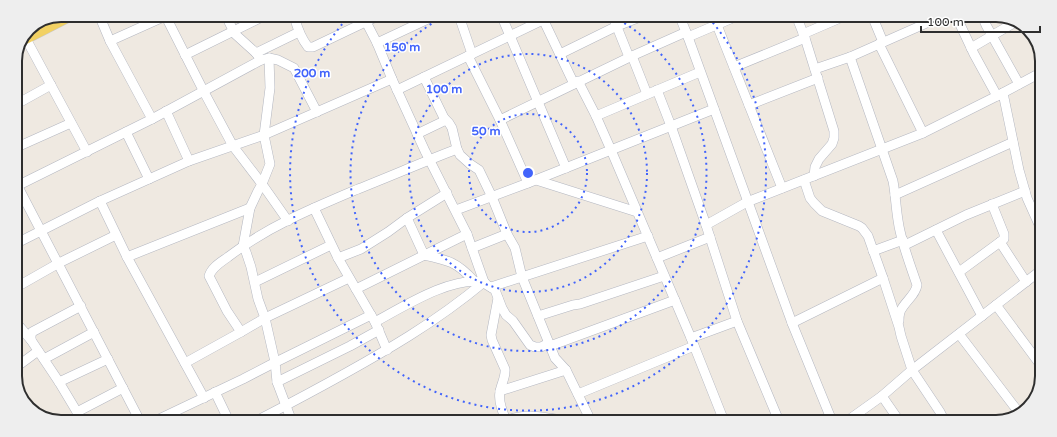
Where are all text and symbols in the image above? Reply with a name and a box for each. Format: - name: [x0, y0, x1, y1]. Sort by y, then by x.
- scale bar: [921, 8, 1040, 34]
- text: 100 m: [927, 15, 964, 29]
- text: 150 m: [384, 40, 420, 54]
- text: 200 m: [294, 66, 330, 80]
- text: 100 m: [426, 82, 462, 96]
- text: 50 m: [471, 124, 501, 138]
- centre of rings: [521, 166, 535, 180]

